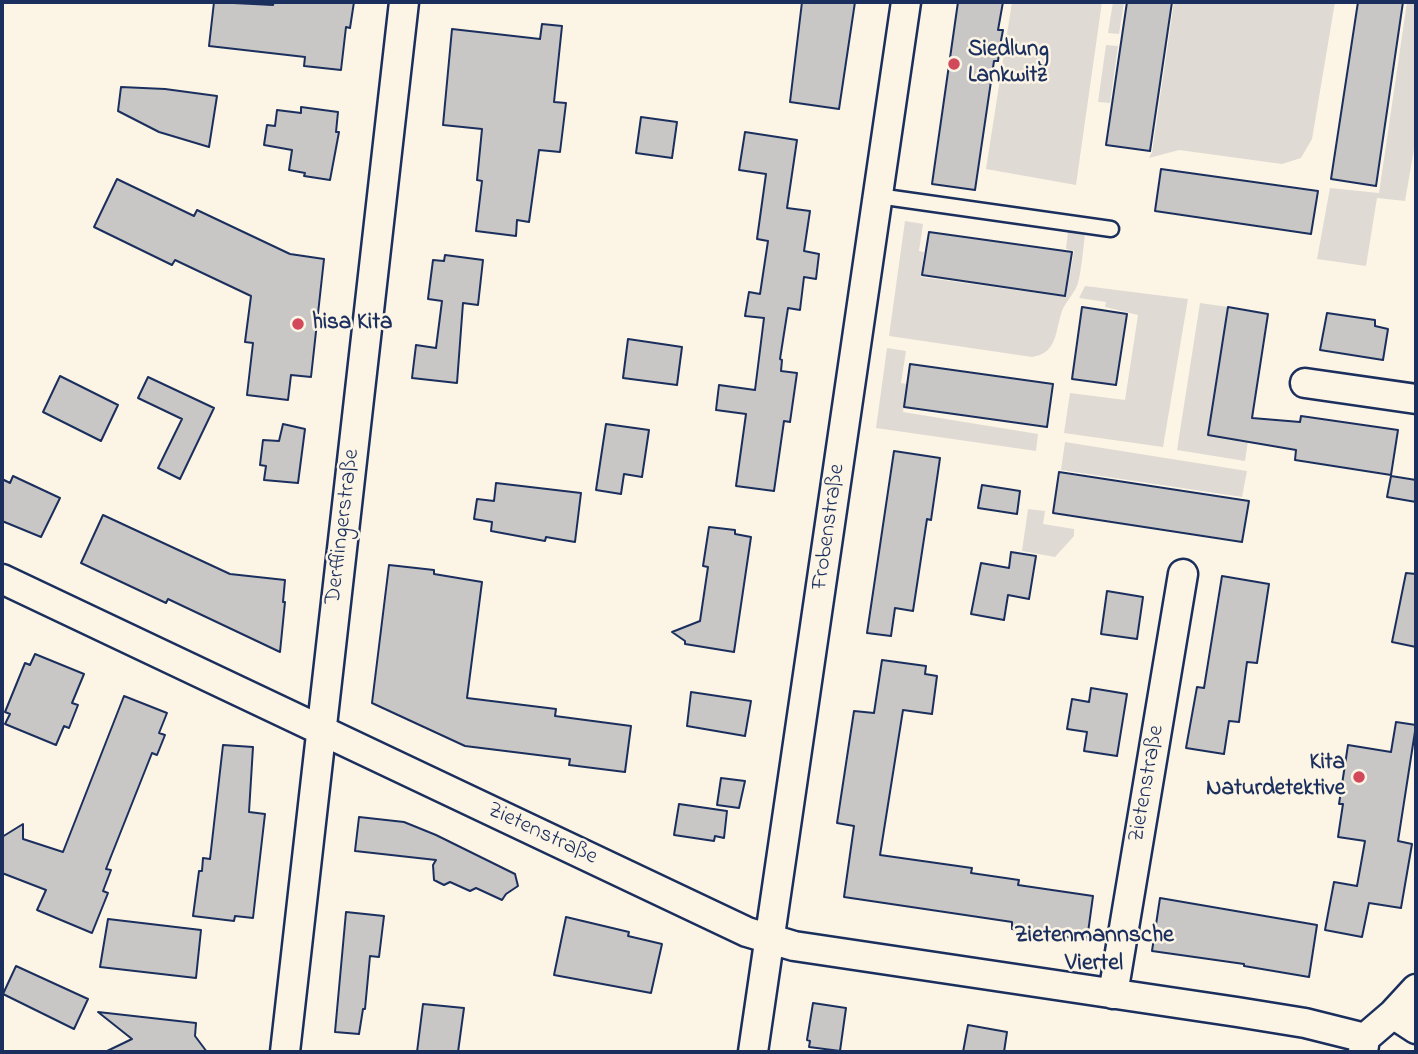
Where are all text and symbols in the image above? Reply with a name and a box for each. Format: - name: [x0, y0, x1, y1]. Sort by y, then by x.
- place label: Siedlung Lankwitz: [968, 37, 1049, 91]
- marker: Siedlung Lankwitz: [946, 56, 962, 72]
- place label: hisa Kita: [312, 310, 392, 338]
- marker: hisa Kita: [290, 316, 306, 332]
- street label: Derfflingerstraße: [321, 448, 367, 606]
- street label: Frobenstraße: [808, 462, 852, 592]
- street label: Zietenstraße: [1124, 723, 1172, 845]
- place label: Kita Naturdetektive: [1206, 750, 1345, 804]
- marker: Kita Naturdetektive: [1351, 769, 1367, 785]
- street label: Zietenstraße: [483, 798, 601, 872]
- district label: Zietenmannsche Viertel: [1014, 923, 1174, 979]

